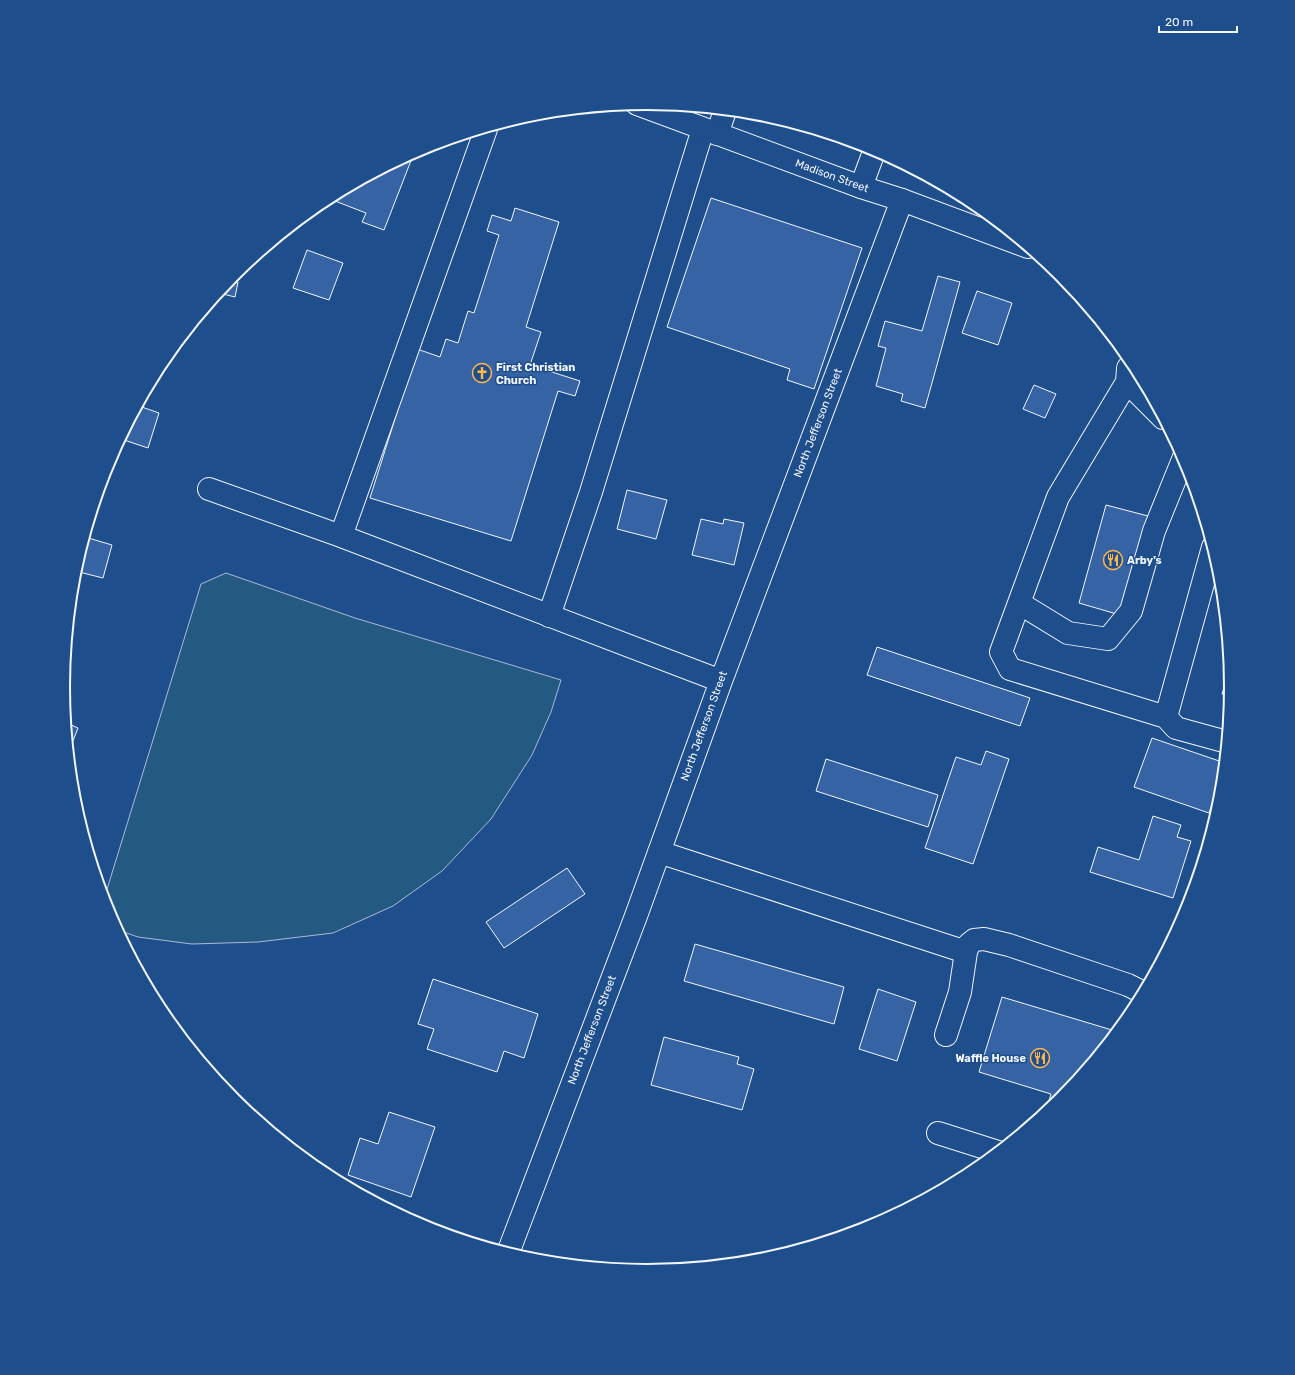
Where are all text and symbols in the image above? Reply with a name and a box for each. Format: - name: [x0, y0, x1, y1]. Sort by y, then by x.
- scale bar: [1159, 8, 1237, 34]
- text: 20 m: [1165, 15, 1193, 29]
- street label: Madison Street: [794, 157, 871, 196]
- place label: First Christian Church: [496, 361, 575, 387]
- church icon: First Christian Church: [471, 362, 493, 384]
- street label: North Jefferson Street: [791, 366, 845, 479]
- restaurant icon: Arby's: [1102, 549, 1124, 571]
- place label: Arby's: [1127, 554, 1162, 567]
- street label: North Jefferson Street: [678, 669, 730, 783]
- street label: North Jefferson Street: [565, 973, 619, 1086]
- restaurant icon: Waffle House: [1029, 1047, 1051, 1069]
- place label: Waffle House: [955, 1052, 1026, 1065]

